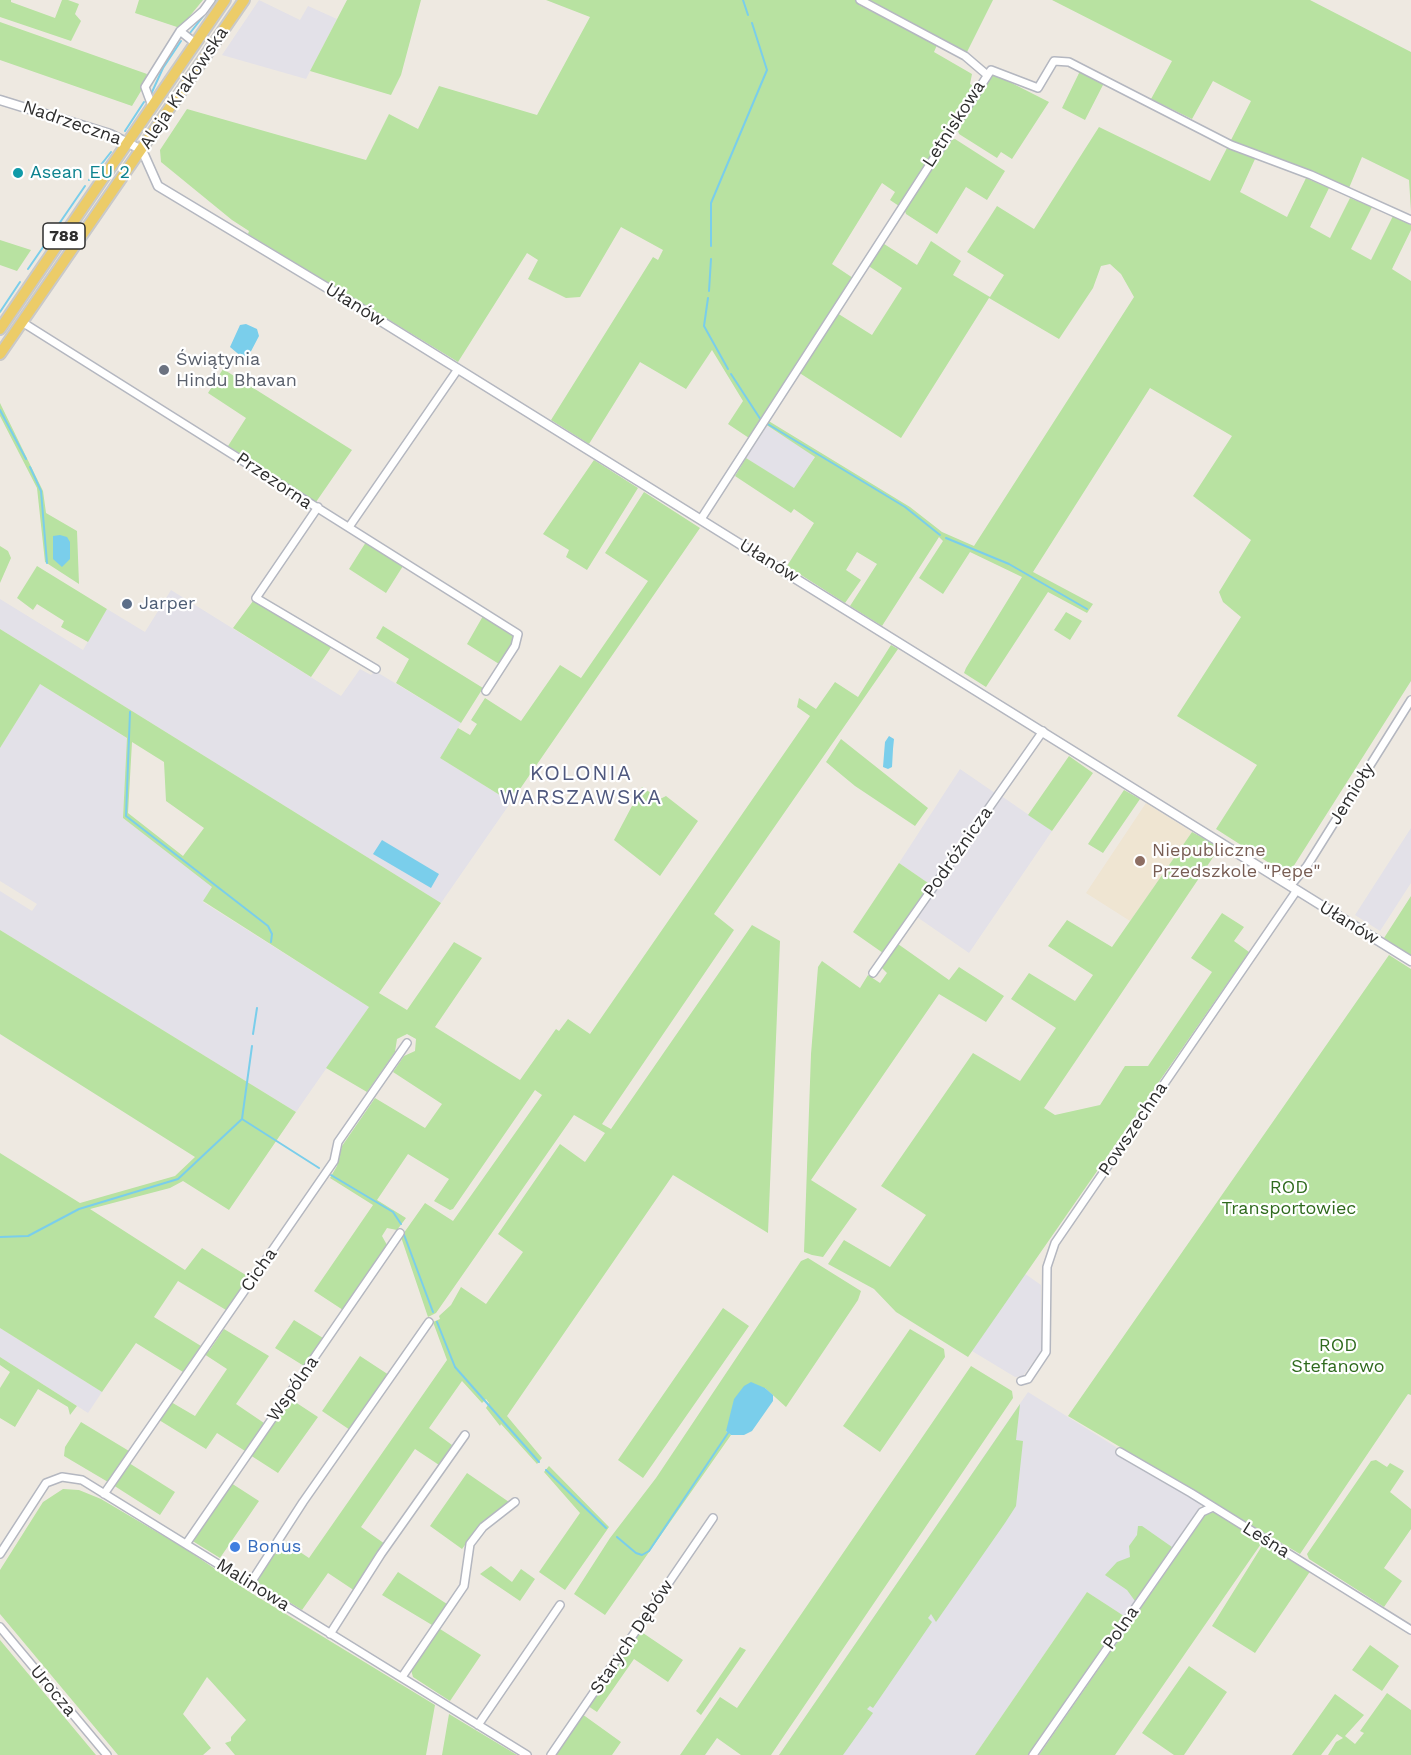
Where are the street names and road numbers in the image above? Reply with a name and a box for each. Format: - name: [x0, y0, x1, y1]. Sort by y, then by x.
- street label: Aleja Krakowska: [135, 23, 233, 153]
- street label: Letniskowa: [918, 77, 990, 171]
- street label: Nadrzeczna: [20, 96, 124, 150]
- road number: 788: [43, 223, 85, 249]
- street label: Ułanów: [321, 278, 389, 332]
- street label: Przezorna: [232, 448, 316, 514]
- street label: Ułanów: [735, 534, 803, 588]
- street label: Jemioły: [1325, 759, 1379, 829]
- street label: Podróżnicza: [919, 802, 997, 902]
- street label: Ułanów: [1315, 896, 1383, 950]
- street label: Powszechna: [1094, 1078, 1172, 1180]
- street label: Cicha: [236, 1244, 282, 1296]
- street label: Wspólna: [263, 1352, 323, 1426]
- street label: Leśna: [1238, 1517, 1294, 1563]
- street label: Malinowa: [212, 1554, 294, 1616]
- street label: Starych Dębów: [586, 1576, 678, 1698]
- street label: Polna: [1098, 1602, 1144, 1654]
- street label: Urocza: [25, 1661, 81, 1721]

